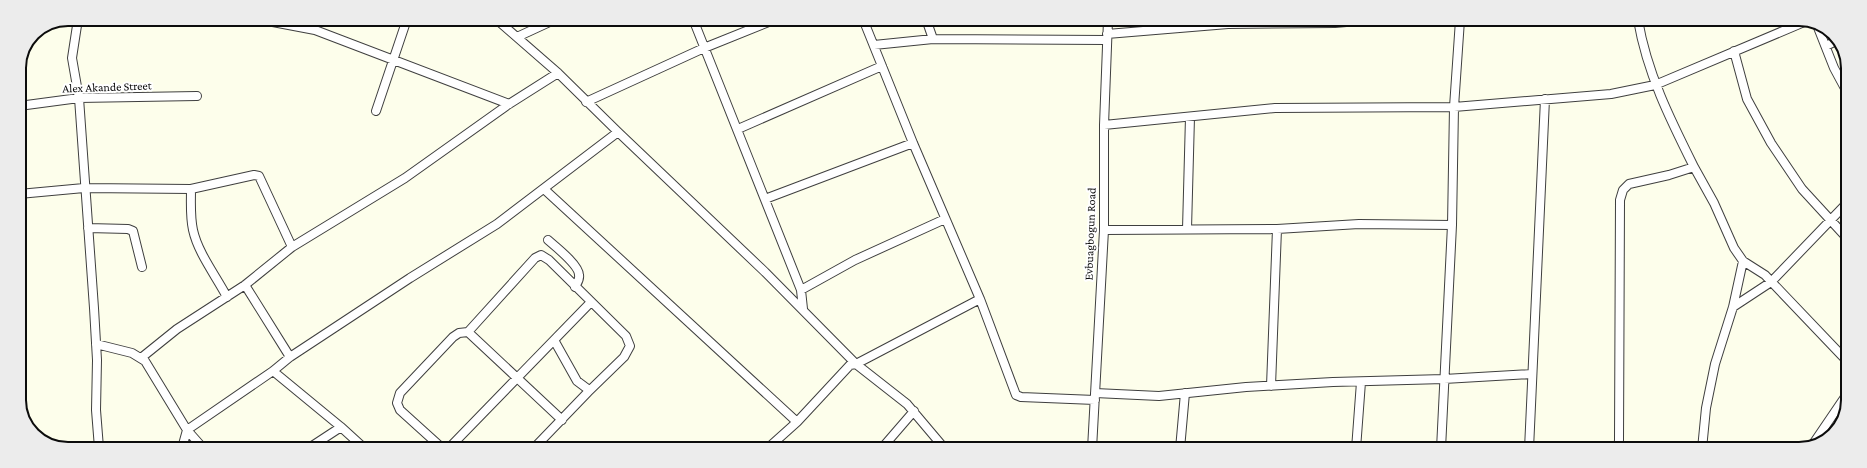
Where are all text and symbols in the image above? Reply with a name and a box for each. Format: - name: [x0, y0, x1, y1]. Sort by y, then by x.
- street label: Alex Akande Street: [62, 78, 153, 96]
- street label: Evbuagbogun Road: [1081, 187, 1099, 281]

